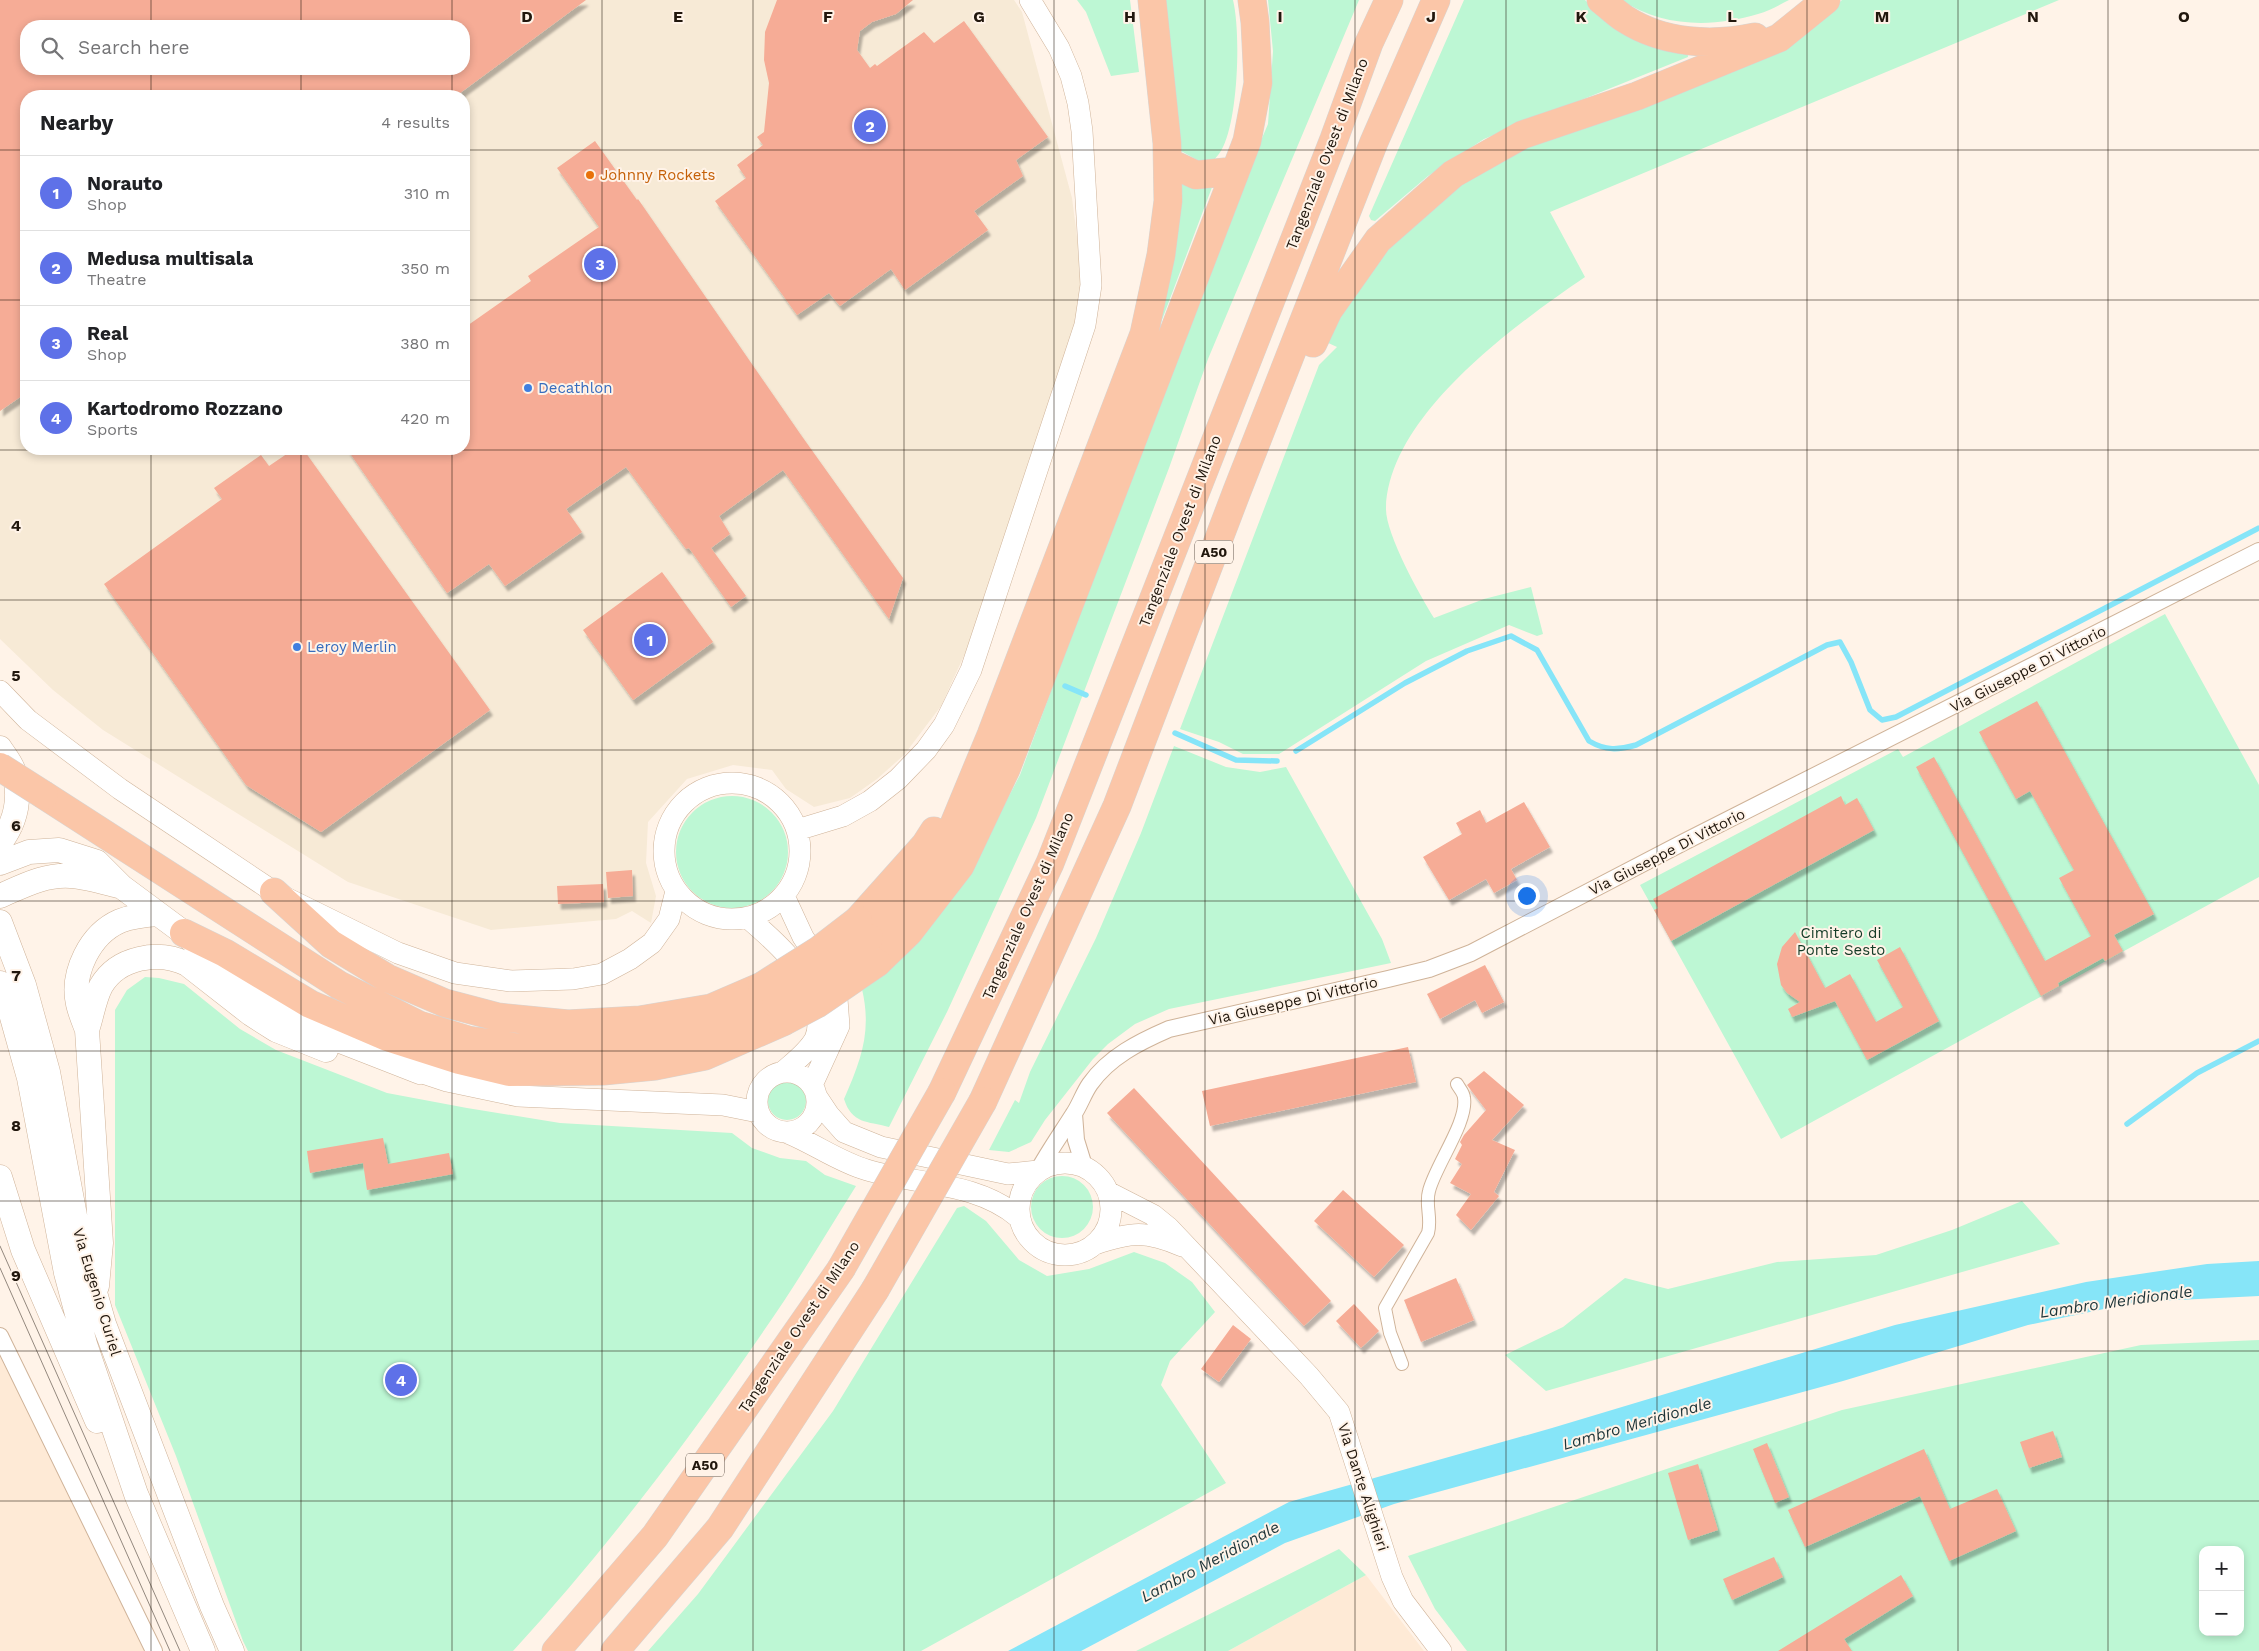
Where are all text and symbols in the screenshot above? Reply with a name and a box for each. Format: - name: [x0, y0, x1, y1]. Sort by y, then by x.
- text: D: [521, 7, 533, 26]
- text: E: [673, 7, 683, 26]
- text: F: [823, 7, 833, 26]
- text: G: [973, 7, 985, 26]
- text: H: [1124, 7, 1136, 26]
- text: I: [1277, 7, 1283, 26]
- text: J: [1426, 7, 1436, 26]
- text: K: [1575, 7, 1587, 26]
- text: L: [1727, 7, 1737, 26]
- text: M: [1875, 7, 1889, 26]
- text: N: [2027, 7, 2039, 26]
- text: O: [2178, 7, 2190, 26]
- search box: [20, 20, 470, 75]
- icon: search: [38, 34, 66, 62]
- text: Search here: [78, 36, 189, 59]
- street label: Tangenziale Ovest di Milano: [1282, 56, 1372, 252]
- pin: 2: [854, 107, 886, 145]
- text: Nearby: [40, 110, 113, 135]
- text: 4 results: [381, 113, 450, 132]
- place label: Johnny Rockets: [600, 166, 716, 184]
- marker: Johnny Rockets: [584, 169, 596, 181]
- text: Norauto: [87, 172, 163, 195]
- text: 1: [53, 184, 59, 203]
- text: 310 m: [404, 184, 450, 203]
- text: Shop: [87, 195, 127, 214]
- pin: 3: [584, 245, 616, 283]
- text: Medusa multisala: [87, 247, 253, 270]
- text: 2: [51, 259, 61, 278]
- text: 350 m: [401, 259, 450, 278]
- text: Theatre: [87, 270, 146, 289]
- text: Real: [87, 322, 128, 345]
- text: 3: [51, 334, 61, 353]
- text: 380 m: [400, 334, 450, 353]
- text: Shop: [87, 345, 127, 364]
- place label: Decathlon: [538, 379, 613, 397]
- marker: Decathlon: [522, 382, 534, 394]
- text: Kartodromo Rozzano: [87, 397, 283, 420]
- text: 4: [51, 409, 61, 428]
- text: 420 m: [400, 409, 450, 428]
- text: Sports: [87, 420, 138, 439]
- street label: Tangenziale Ovest di Milano: [1135, 433, 1225, 629]
- text: 4: [11, 516, 21, 535]
- road number: A50: [1195, 540, 1233, 564]
- pin: 1: [634, 621, 666, 659]
- street label: Via Giuseppe Di Vittorio: [1947, 622, 2109, 716]
- place label: Leroy Merlin: [307, 638, 397, 656]
- marker: Leroy Merlin: [291, 641, 303, 653]
- text: 5: [11, 666, 21, 685]
- street label: Via Giuseppe Di Vittorio: [1586, 805, 1748, 899]
- street label: Tangenziale Ovest di Milano: [978, 809, 1078, 1003]
- text: 6: [11, 816, 21, 835]
- your location: [1514, 883, 1540, 909]
- park label: Cimitero di Ponte Sesto: [1797, 924, 1885, 959]
- text: 7: [11, 966, 21, 985]
- street label: Via Giuseppe Di Vittorio: [1207, 973, 1379, 1029]
- text: 8: [11, 1116, 21, 1135]
- street label: Via Eugenio Curiel: [69, 1226, 125, 1358]
- street label: Tangenziale Ovest di Milano: [735, 1238, 863, 1416]
- text: 9: [11, 1266, 21, 1285]
- water label: Lambro Meridionale: [2038, 1281, 2194, 1322]
- pin: 4: [385, 1361, 417, 1399]
- water label: Lambro Meridionale: [1560, 1393, 1714, 1454]
- street label: Via Dante Alighieri: [1334, 1421, 1392, 1553]
- road number: A50: [686, 1454, 724, 1476]
- water label: Lambro Meridionale: [1138, 1517, 1283, 1606]
- map controls: [2199, 1546, 2244, 1636]
- button: +: [2199, 1546, 2244, 1591]
- button: −: [2199, 1591, 2244, 1636]

